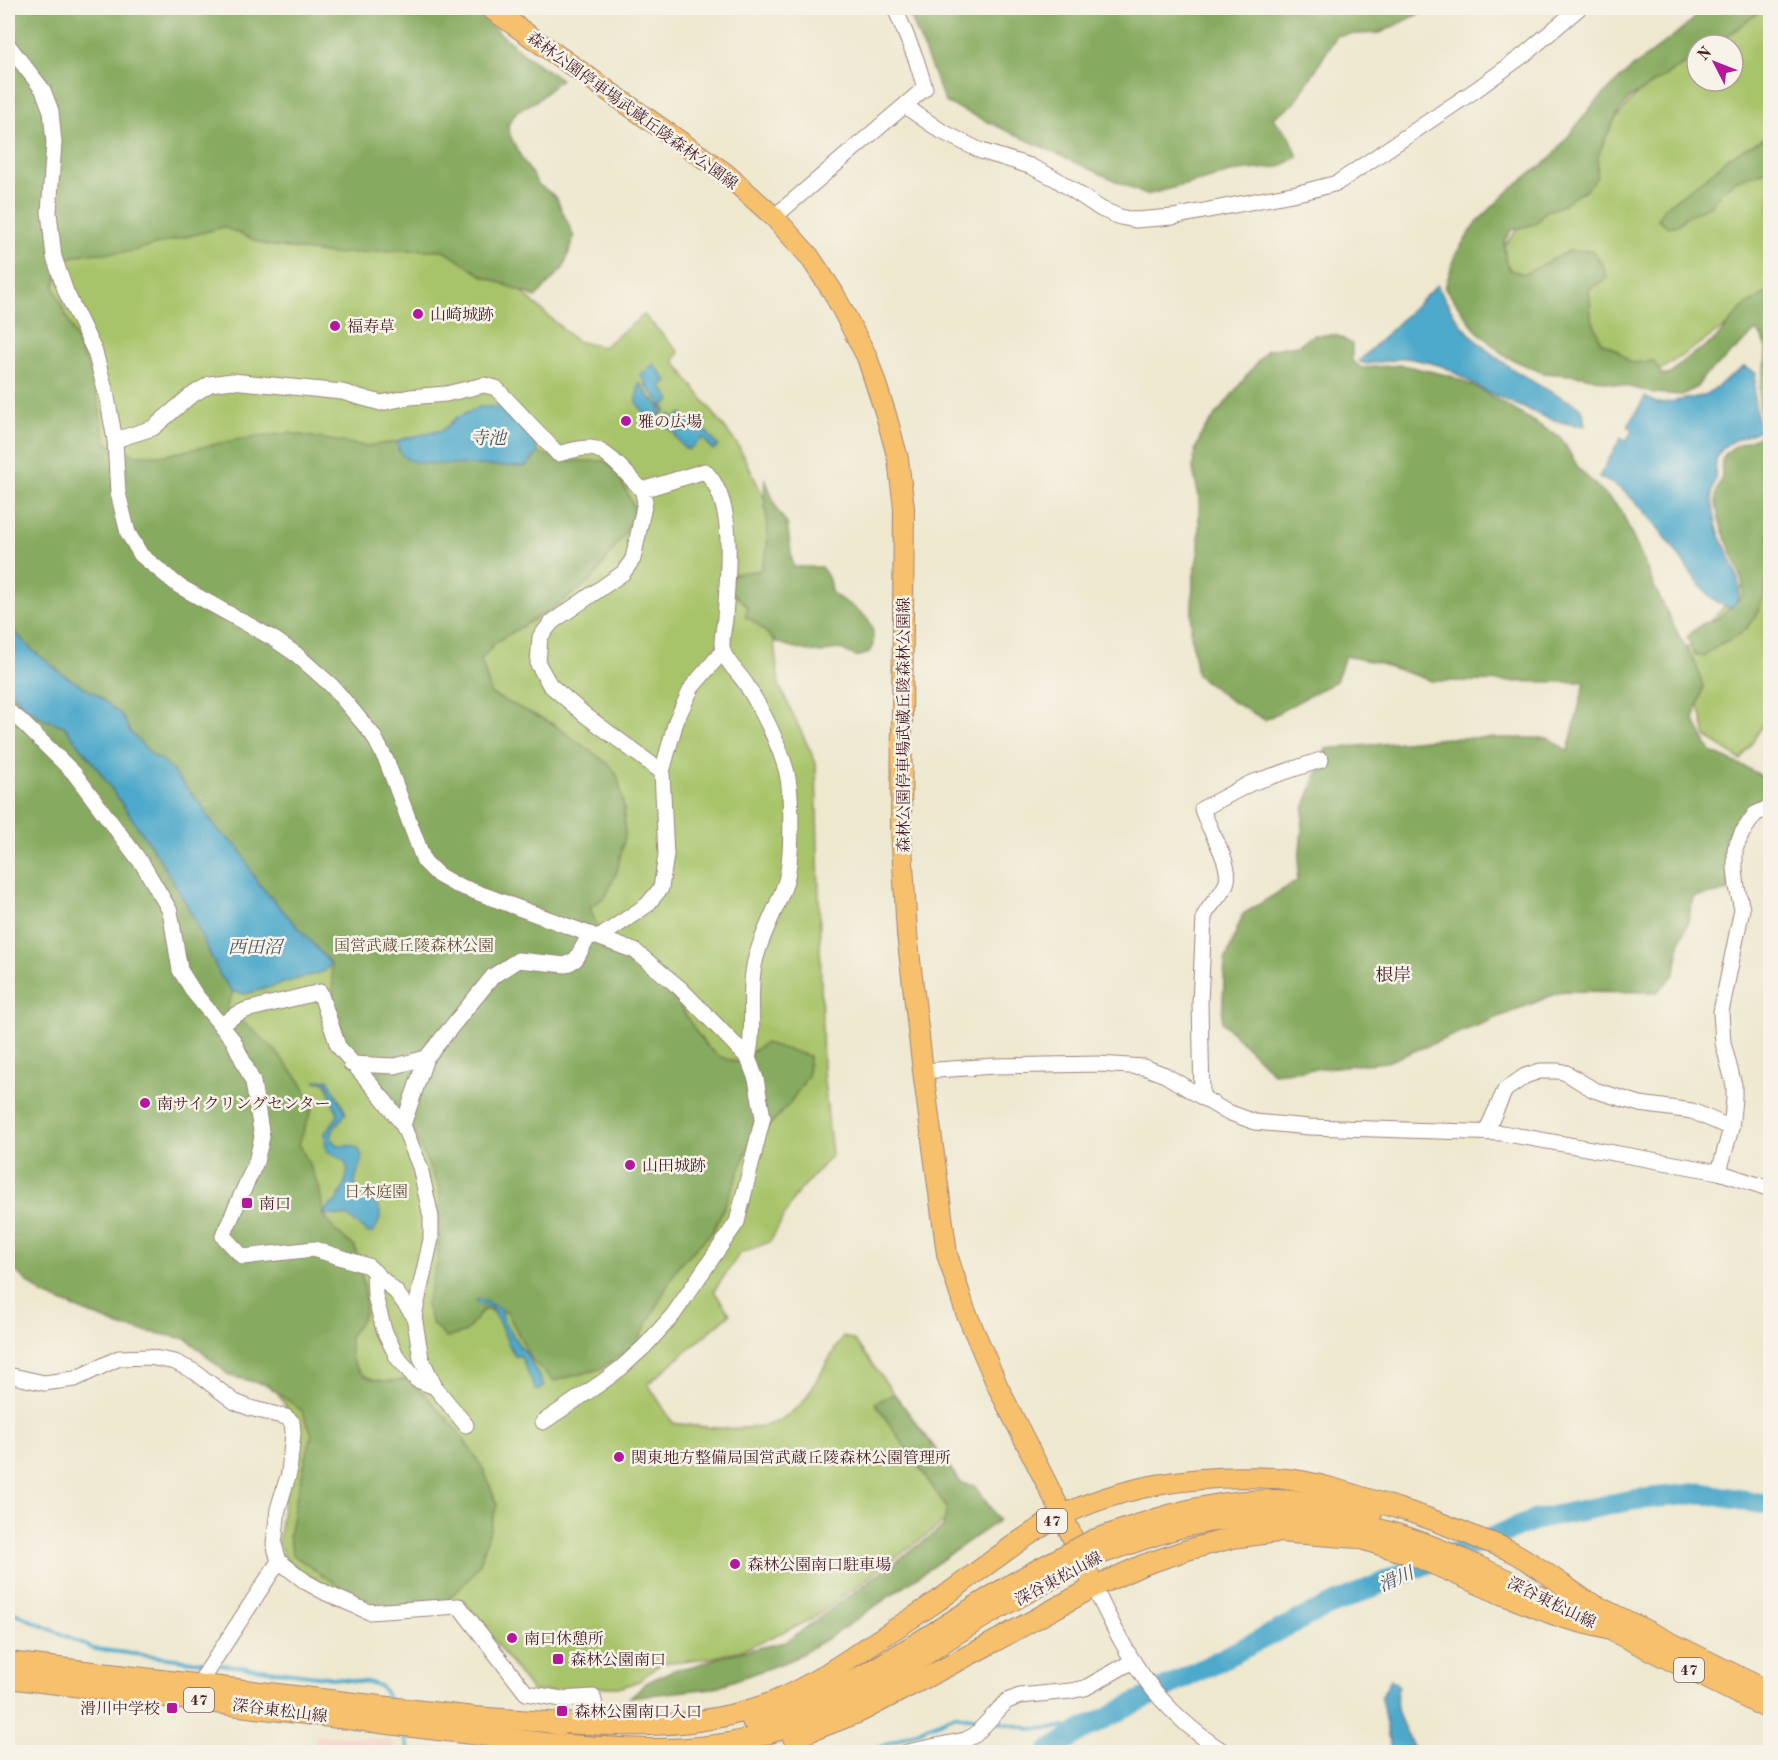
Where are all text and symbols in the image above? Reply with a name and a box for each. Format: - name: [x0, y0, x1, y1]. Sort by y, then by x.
- street label: 森林公園停車場武蔵丘陵森林公園線: [524, 28, 741, 193]
- north arrow: [1685, 33, 1745, 93]
- text: N: [1695, 44, 1716, 64]
- place label: 山崎城跡: [430, 306, 494, 324]
- marker: 山崎城跡: [411, 307, 425, 321]
- place label: 福寿草: [347, 318, 395, 336]
- marker: 福寿草: [328, 319, 342, 333]
- place label: 雅の広場: [638, 413, 702, 431]
- marker: 雅の広場: [619, 414, 633, 428]
- water label: 寺池: [470, 428, 508, 448]
- street label: 森林公園停車場武蔵丘陵森林公園線: [895, 597, 913, 853]
- park label: 国営武蔵丘陵森林公園: [334, 937, 494, 955]
- water label: 西田沼: [228, 938, 285, 957]
- district label: 根岸: [1375, 965, 1411, 985]
- place label: 南サイクリングセンター: [157, 1095, 331, 1113]
- marker: 南サイクリングセンター: [138, 1096, 152, 1110]
- place label: 山田城跡: [642, 1157, 706, 1175]
- marker: 山田城跡: [623, 1158, 637, 1172]
- park label: 日本庭園: [344, 1183, 408, 1201]
- place label: 南口: [259, 1195, 291, 1213]
- marker: 南口: [240, 1196, 254, 1210]
- place label: 関東地方整備局国営武蔵丘陵森林公園管理所: [631, 1449, 951, 1467]
- marker: 関東地方整備局国営武蔵丘陵森林公園管理所: [612, 1450, 626, 1464]
- road number: 47: [1037, 1509, 1067, 1533]
- street label: 深谷東松山線: [1012, 1548, 1105, 1609]
- place label: 森林公園南口駐車場: [747, 1556, 891, 1574]
- marker: 森林公園南口駐車場: [728, 1557, 742, 1571]
- water label: 滑川: [1376, 1563, 1418, 1595]
- street label: 深谷東松山線: [1504, 1574, 1599, 1632]
- place label: 南口休憩所: [524, 1630, 604, 1648]
- marker: 南口休憩所: [505, 1631, 519, 1645]
- place label: 森林公園南口: [570, 1651, 666, 1669]
- marker: 森林公園南口: [551, 1652, 565, 1666]
- road number: 47: [1674, 1658, 1704, 1682]
- road number: 47: [184, 1688, 214, 1712]
- street label: 深谷東松山線: [231, 1696, 329, 1726]
- place label: 滑川中学校: [80, 1700, 160, 1718]
- marker: 滑川中学校: [165, 1701, 179, 1715]
- place label: 森林公園南口入口: [574, 1703, 702, 1721]
- marker: 森林公園南口入口: [555, 1704, 569, 1718]

